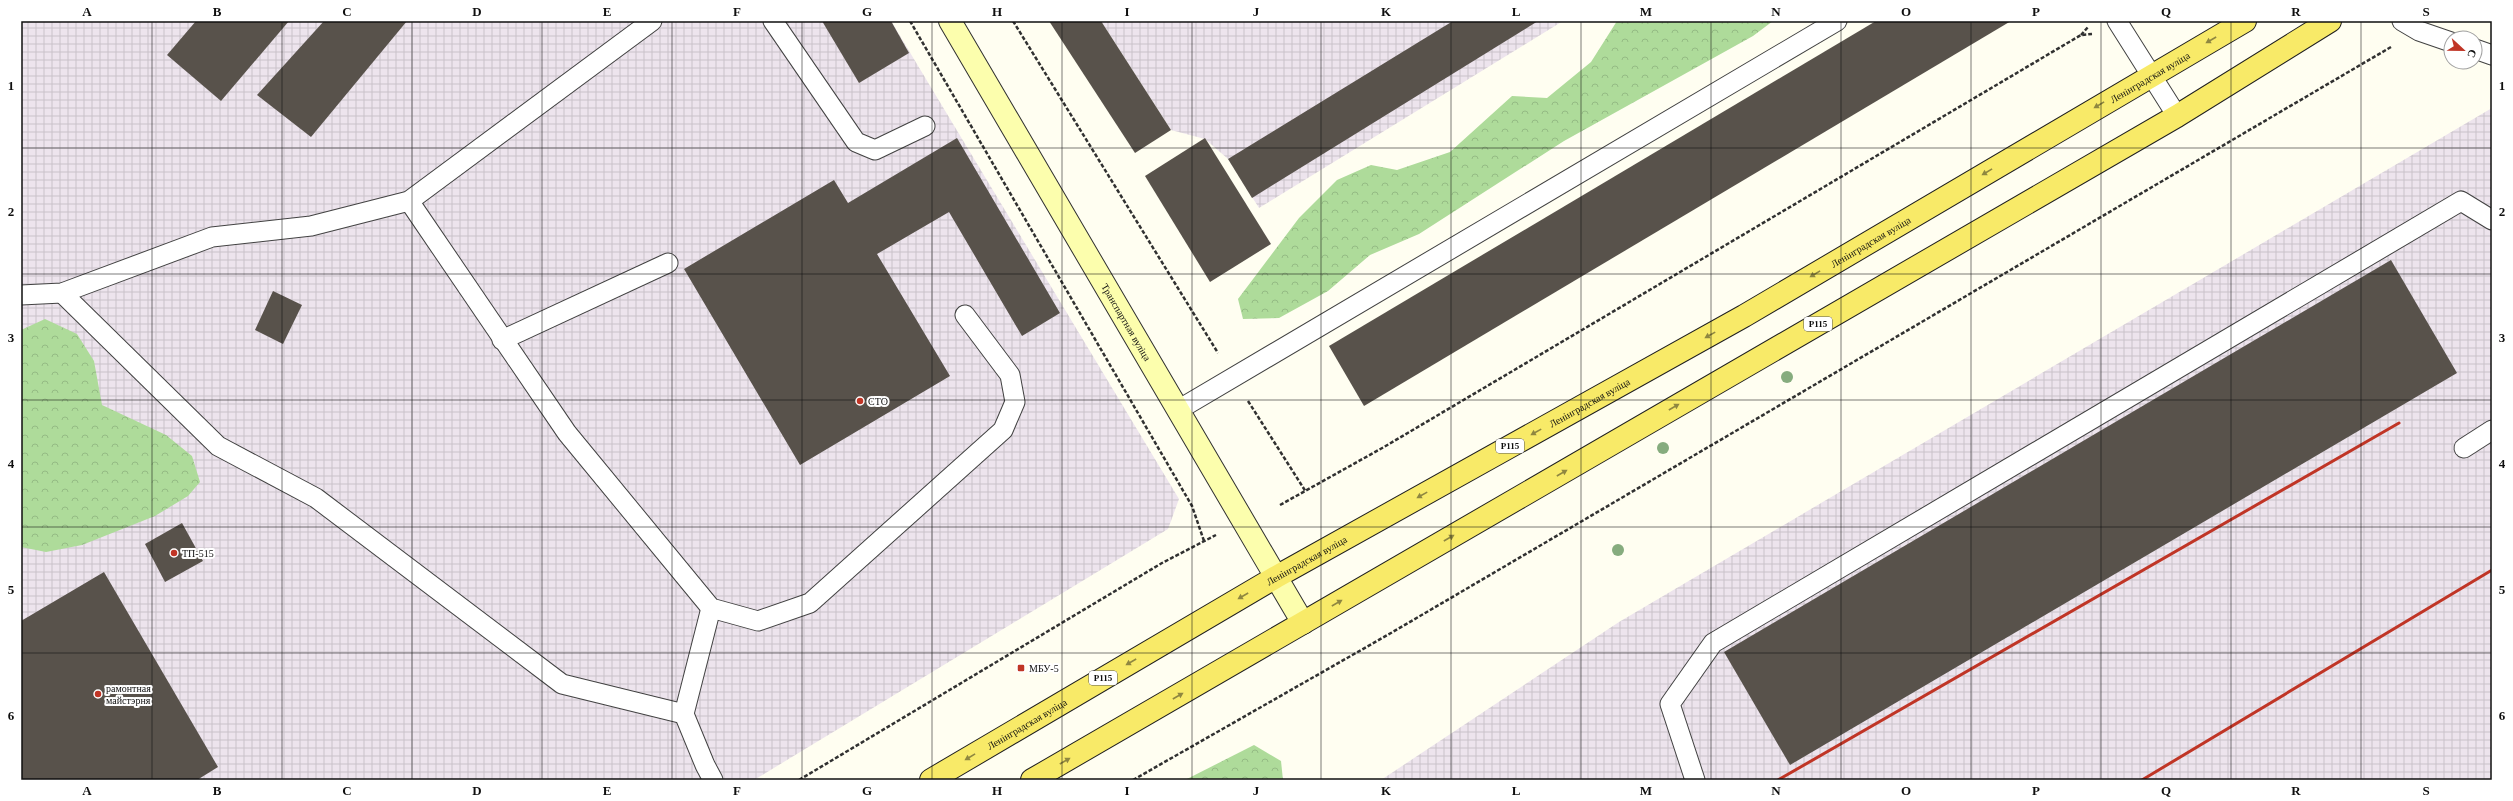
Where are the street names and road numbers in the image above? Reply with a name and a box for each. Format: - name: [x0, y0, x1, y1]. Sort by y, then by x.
- street label: Ленінградская вуліца: [2108, 50, 2192, 105]
- street label: Ленінградская вуліца: [1829, 214, 1913, 270]
- street label: Транспартная вуліца: [1099, 282, 1153, 363]
- road number: Р115: [1804, 317, 1832, 331]
- street label: Ленінградская вуліца: [1547, 376, 1632, 430]
- road number: Р115: [1496, 439, 1524, 453]
- street label: Ленінградская вуліца: [1264, 533, 1349, 588]
- road number: Р115: [1089, 671, 1117, 685]
- street label: Ленінградская вуліца: [985, 696, 1069, 752]

